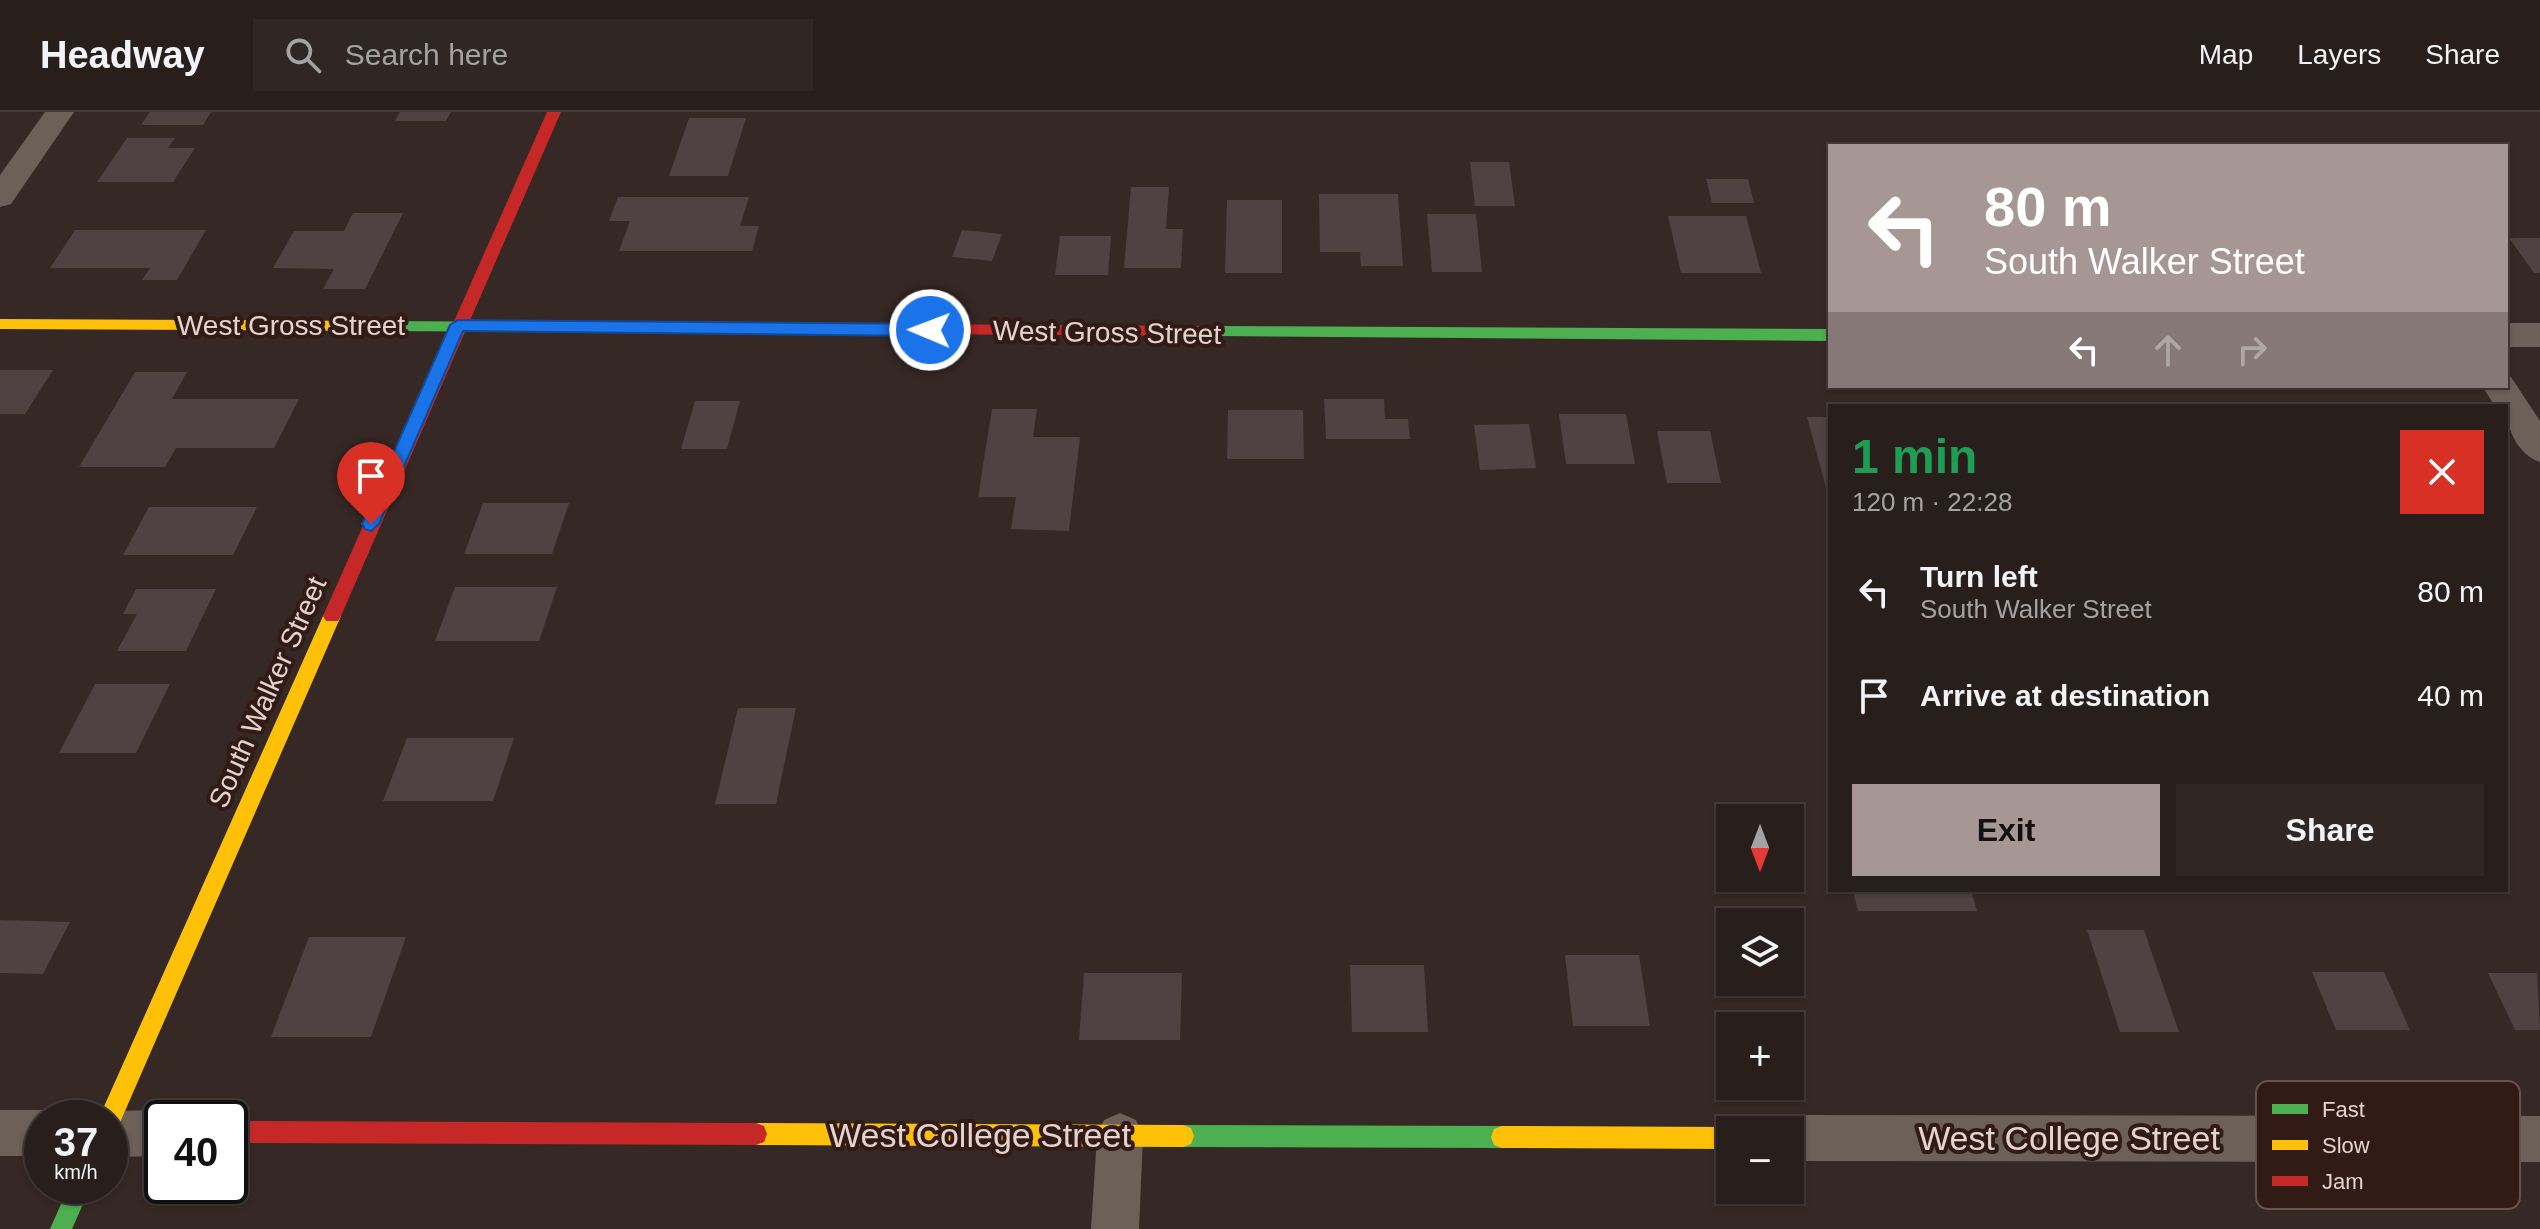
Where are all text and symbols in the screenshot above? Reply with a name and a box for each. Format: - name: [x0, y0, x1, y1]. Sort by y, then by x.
- search box: [253, 19, 813, 91]
- icon: search: [281, 33, 325, 77]
- text: Headway: [40, 34, 205, 76]
- text: Search here: [345, 38, 508, 71]
- text: Map: [2199, 39, 2253, 70]
- text: Layers: [2297, 39, 2381, 70]
- text: Share: [2425, 39, 2500, 70]
- text: 80 m: [1984, 175, 2112, 238]
- icon: left: [1852, 176, 1956, 280]
- text: South Walker Street: [1984, 241, 2305, 282]
- position arrow: [888, 288, 972, 372]
- street label: West Gross Street: [177, 310, 405, 341]
- street label: West Gross Street: [993, 315, 1222, 350]
- icon: left: [2062, 328, 2106, 372]
- icon: ahead: [2146, 328, 2190, 372]
- icon: right: [2230, 328, 2274, 372]
- text: 1 min: [1852, 430, 1977, 483]
- button: close: [2400, 430, 2484, 514]
- pin: [337, 442, 405, 524]
- icon: arrive: [349, 454, 393, 498]
- text: 120 m · 22:28: [1852, 487, 2012, 517]
- text: Turn left: [1920, 560, 2038, 593]
- icon: left: [1852, 570, 1896, 614]
- street label: South Walker Street: [203, 572, 332, 812]
- text: 80 m: [2417, 575, 2484, 608]
- text: South Walker Street: [1920, 594, 2152, 624]
- icon: arrive: [1852, 674, 1896, 718]
- text: Arrive at destination: [1920, 679, 2210, 712]
- text: 40 m: [2417, 679, 2484, 712]
- button: Exit: [1852, 784, 2160, 876]
- button: Share: [2176, 784, 2484, 876]
- north arrow: [1716, 804, 1804, 892]
- map controls: [1716, 804, 1804, 1204]
- button: layers: [1716, 908, 1804, 996]
- button: +: [1716, 1012, 1804, 1100]
- legend: [2256, 1081, 2520, 1209]
- text: Fast: [2322, 1097, 2365, 1122]
- speed limit sign: 40: [144, 1100, 248, 1204]
- street label: West College Street: [829, 1116, 1131, 1154]
- button: −: [1716, 1116, 1804, 1204]
- street label: West College Street: [1918, 1119, 2220, 1157]
- text: 37: [54, 1120, 98, 1164]
- text: Slow: [2322, 1133, 2370, 1158]
- text: km/h: [54, 1161, 98, 1183]
- text: Jam: [2322, 1169, 2364, 1194]

